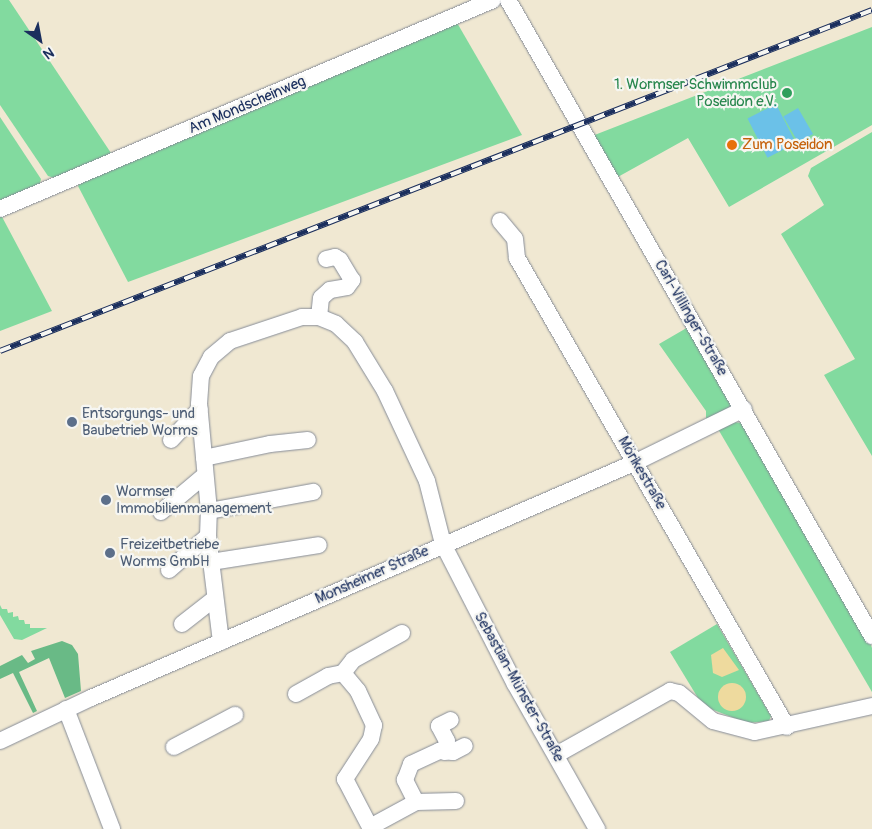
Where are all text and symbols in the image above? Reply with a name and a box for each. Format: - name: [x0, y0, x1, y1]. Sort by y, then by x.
- north arrow: [15, 15, 65, 65]
- text: N: [40, 43, 57, 63]
- street label: Am Mondscheinweg: [186, 72, 308, 138]
- place label: 1. Wormser Schwimmclub Poseidon e.V.: [614, 75, 777, 110]
- marker: 1. Wormser Schwimmclub Poseidon e.V.: [781, 87, 793, 99]
- place label: Zum Poseidon: [742, 136, 832, 154]
- marker: Zum Poseidon: [726, 139, 738, 151]
- street label: Carl-Villinger-Straße: [651, 257, 731, 379]
- place label: Entsorgungs- und Baubetrieb Worms: [82, 404, 198, 439]
- marker: Entsorgungs- und Baubetrieb Worms: [66, 416, 78, 428]
- street label: Mörikestraße: [614, 433, 670, 513]
- place label: Wormser Immobilienmanagement: [116, 482, 272, 517]
- marker: Wormser Immobilienmanagement: [100, 494, 112, 506]
- place label: Freizeitbetriebe Worms GmbH: [120, 535, 219, 570]
- street label: Monsheimer Straße: [312, 542, 432, 608]
- marker: Freizeitbetriebe Worms GmbH: [104, 547, 116, 559]
- street label: Sebastian-Münster-Straße: [470, 609, 568, 765]

